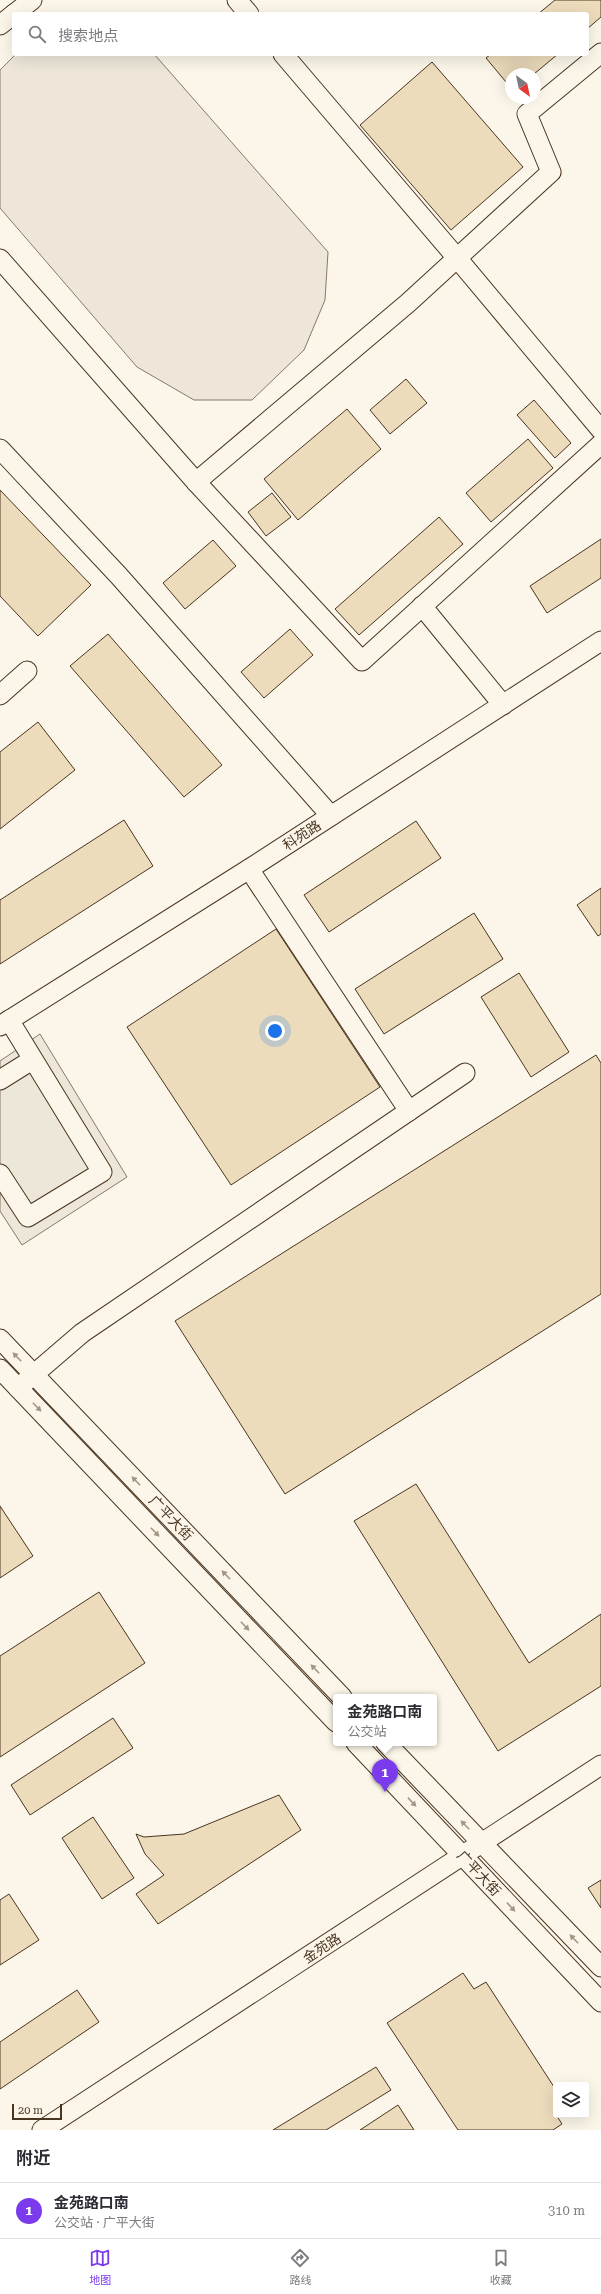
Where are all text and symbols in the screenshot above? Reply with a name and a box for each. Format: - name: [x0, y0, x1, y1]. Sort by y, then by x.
- search box: [12, 12, 589, 56]
- icon: search: [26, 23, 48, 45]
- text: 搜索地点: [58, 27, 118, 45]
- north arrow: [505, 68, 541, 104]
- street label: 科苑路: [280, 817, 324, 853]
- your location: [265, 1021, 285, 1041]
- one-way arrow: [12, 1352, 21, 1362]
- one-way arrow: [32, 1403, 41, 1412]
- one-way arrow: [131, 1476, 140, 1486]
- street label: 广平大街: [146, 1492, 196, 1544]
- one-way arrow: [150, 1527, 160, 1537]
- one-way arrow: [221, 1570, 230, 1580]
- one-way arrow: [240, 1621, 250, 1631]
- one-way arrow: [311, 1664, 320, 1674]
- popup: [333, 1694, 437, 1746]
- text: 金苑路口南: [347, 1703, 423, 1721]
- text: 公交站: [347, 1724, 387, 1739]
- pin: 1: [372, 1759, 398, 1792]
- one-way arrow: [407, 1797, 417, 1807]
- one-way arrow: [460, 1820, 469, 1830]
- street label: 广平大街: [454, 1847, 504, 1899]
- one-way arrow: [506, 1901, 515, 1912]
- street label: 金苑路: [300, 1930, 344, 1966]
- one-way arrow: [569, 1934, 579, 1944]
- map controls: [553, 2082, 589, 2118]
- button: layers: [553, 2082, 589, 2118]
- scale bar: [12, 2102, 62, 2121]
- text: 20 m: [18, 2104, 43, 2117]
- text: 附近: [16, 2148, 50, 2168]
- text: 金苑路口南: [54, 2194, 129, 2212]
- text: 1: [25, 2203, 33, 2218]
- text: 310 m: [548, 2203, 585, 2218]
- text: 公交站 · 广平大街: [54, 2215, 155, 2230]
- tab: 地图: [89, 2247, 111, 2287]
- tab: 路线: [289, 2247, 311, 2287]
- tab: 收藏: [490, 2247, 512, 2287]

